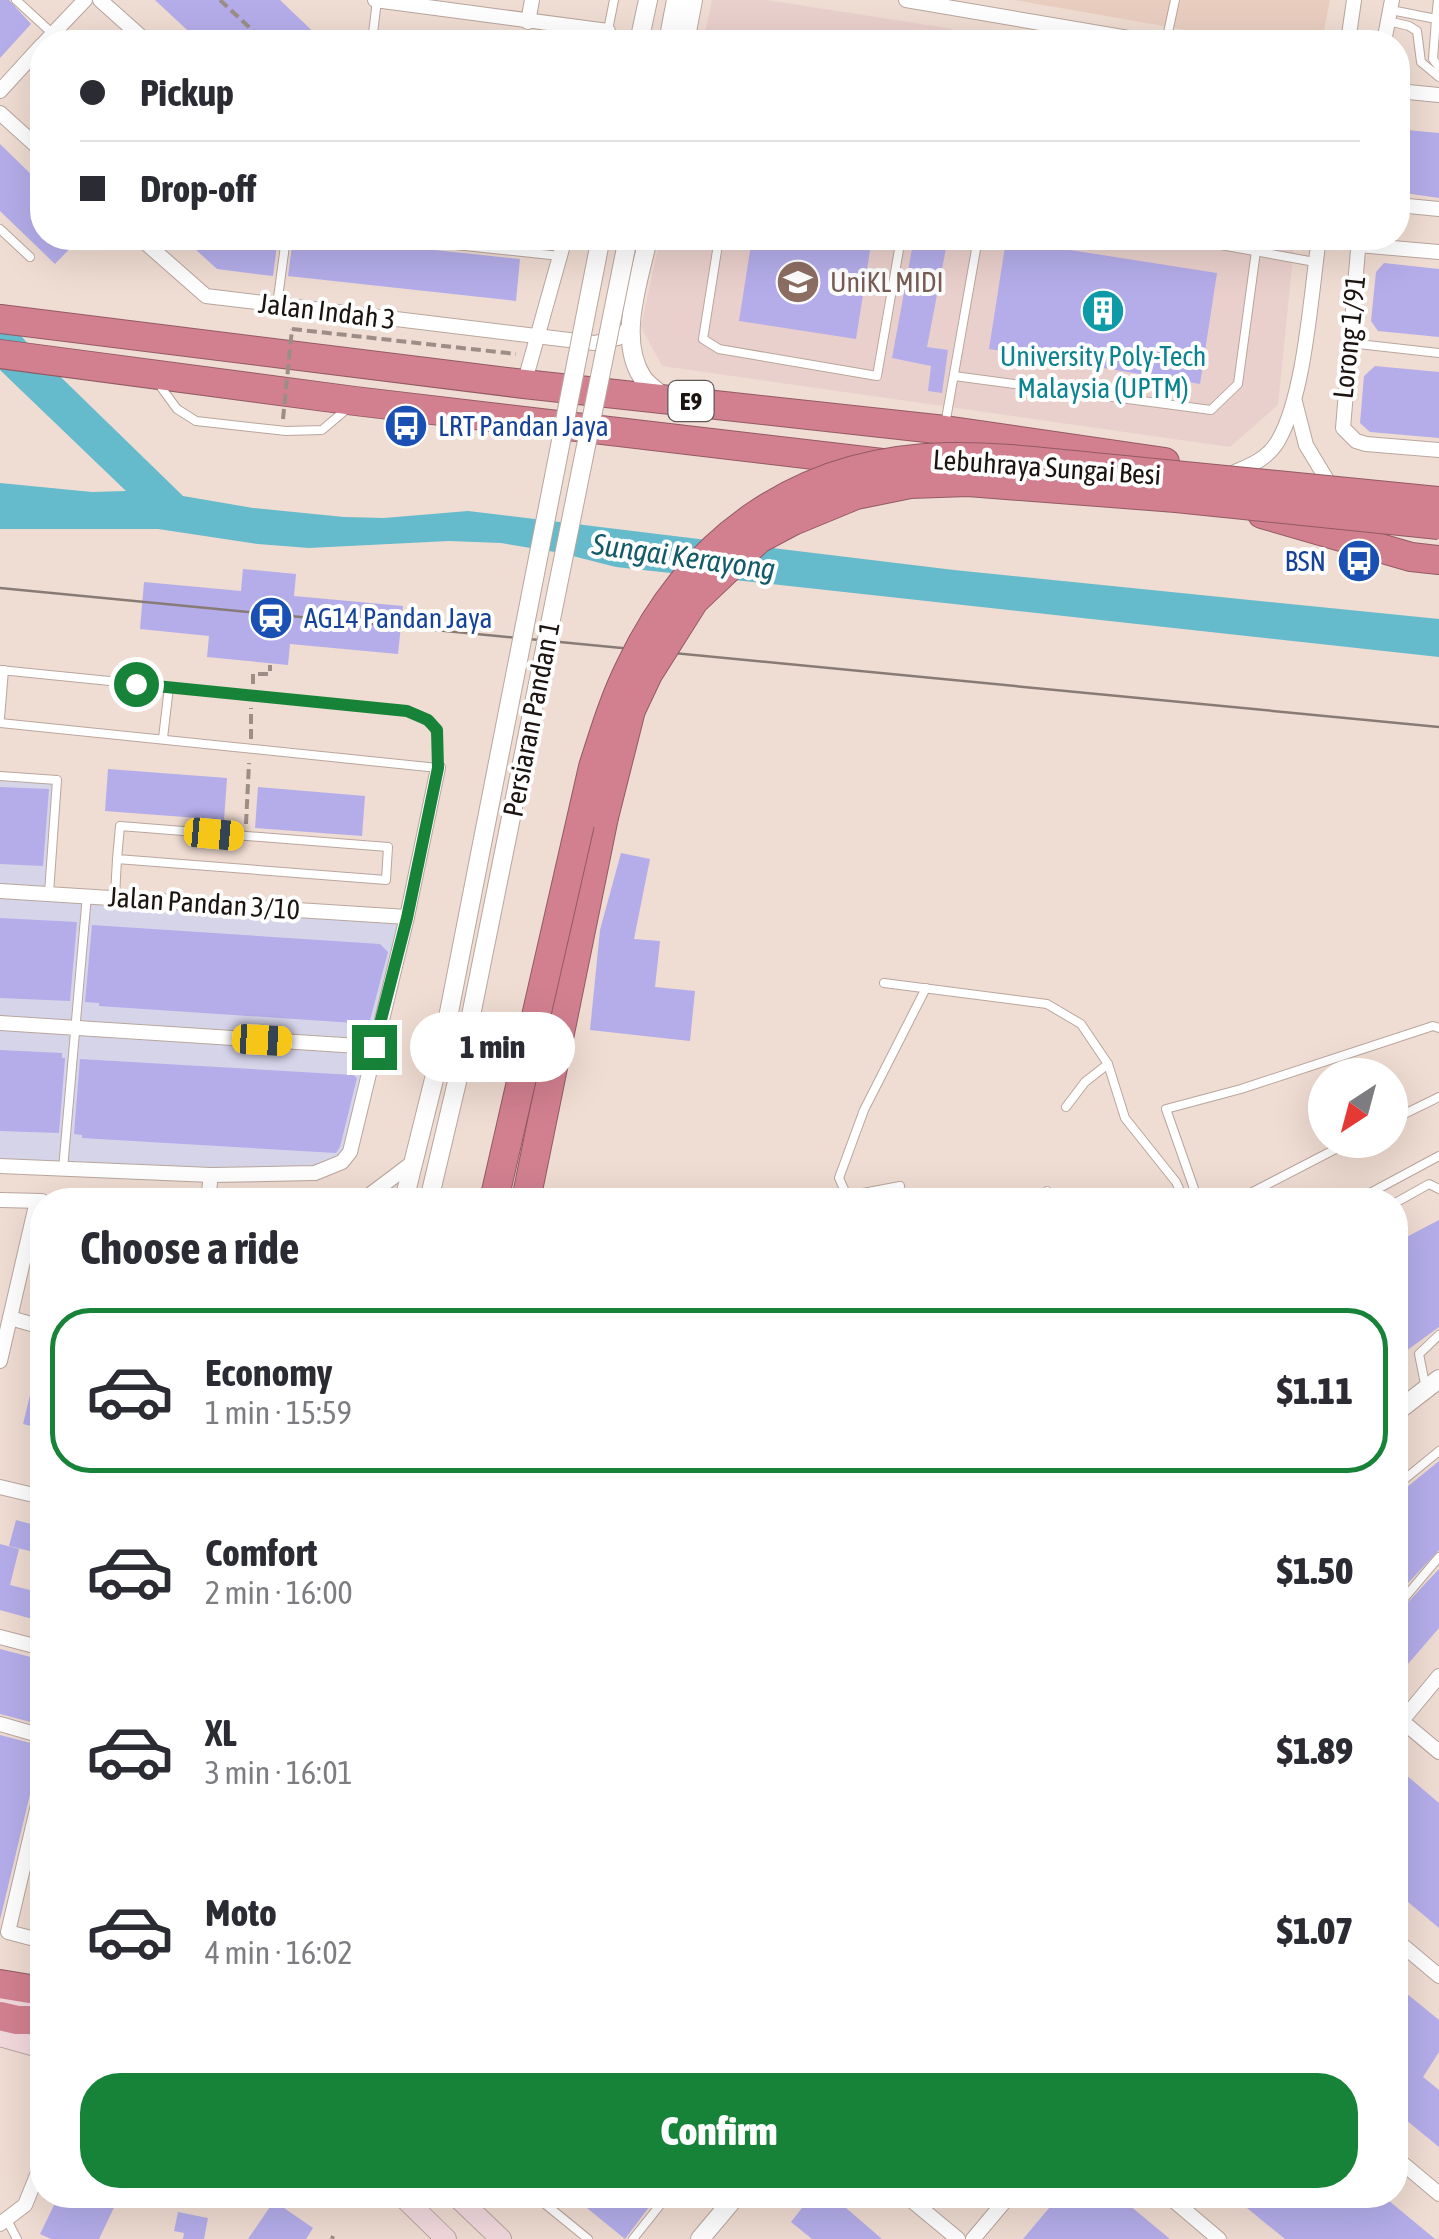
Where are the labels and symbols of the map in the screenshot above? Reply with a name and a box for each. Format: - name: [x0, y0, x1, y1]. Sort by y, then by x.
- school or university icon: UniKL MIDI: [775, 259, 821, 305]
- place label: UniKL MIDI: [830, 266, 944, 298]
- street label: Lorong 1/91: [1327, 274, 1371, 400]
- street label: Jalan Indah 3: [257, 287, 397, 335]
- building icon: University Poly-Tech Malaysia (UPTM): [1080, 288, 1126, 334]
- place label: University Poly-Tech Malaysia (UPTM): [1000, 340, 1206, 404]
- road number: E9: [668, 381, 714, 421]
- bus stop icon: LRT Pandan Jaya: [383, 403, 429, 449]
- place label: LRT Pandan Jaya: [438, 410, 609, 442]
- street label: Lebuhraya Sungai Besi: [932, 443, 1162, 491]
- water label: Sungai Kerayong: [589, 526, 778, 586]
- bus stop icon: BSN: [1336, 538, 1382, 584]
- place label: BSN: [1284, 545, 1326, 577]
- station icon: AG14 Pandan Jaya: [248, 595, 294, 641]
- place label: AG14 Pandan Jaya: [304, 602, 492, 634]
- street label: Persiaran Pandan 1: [496, 619, 566, 819]
- route start: [114, 662, 159, 707]
- car: [183, 816, 245, 852]
- street label: Jalan Pandan 3/10: [107, 880, 301, 926]
- callout: 1 min: [409, 1012, 574, 1082]
- car: [231, 1023, 293, 1057]
- route end: [352, 1025, 397, 1070]
- north arrow: [1308, 1058, 1408, 1158]

